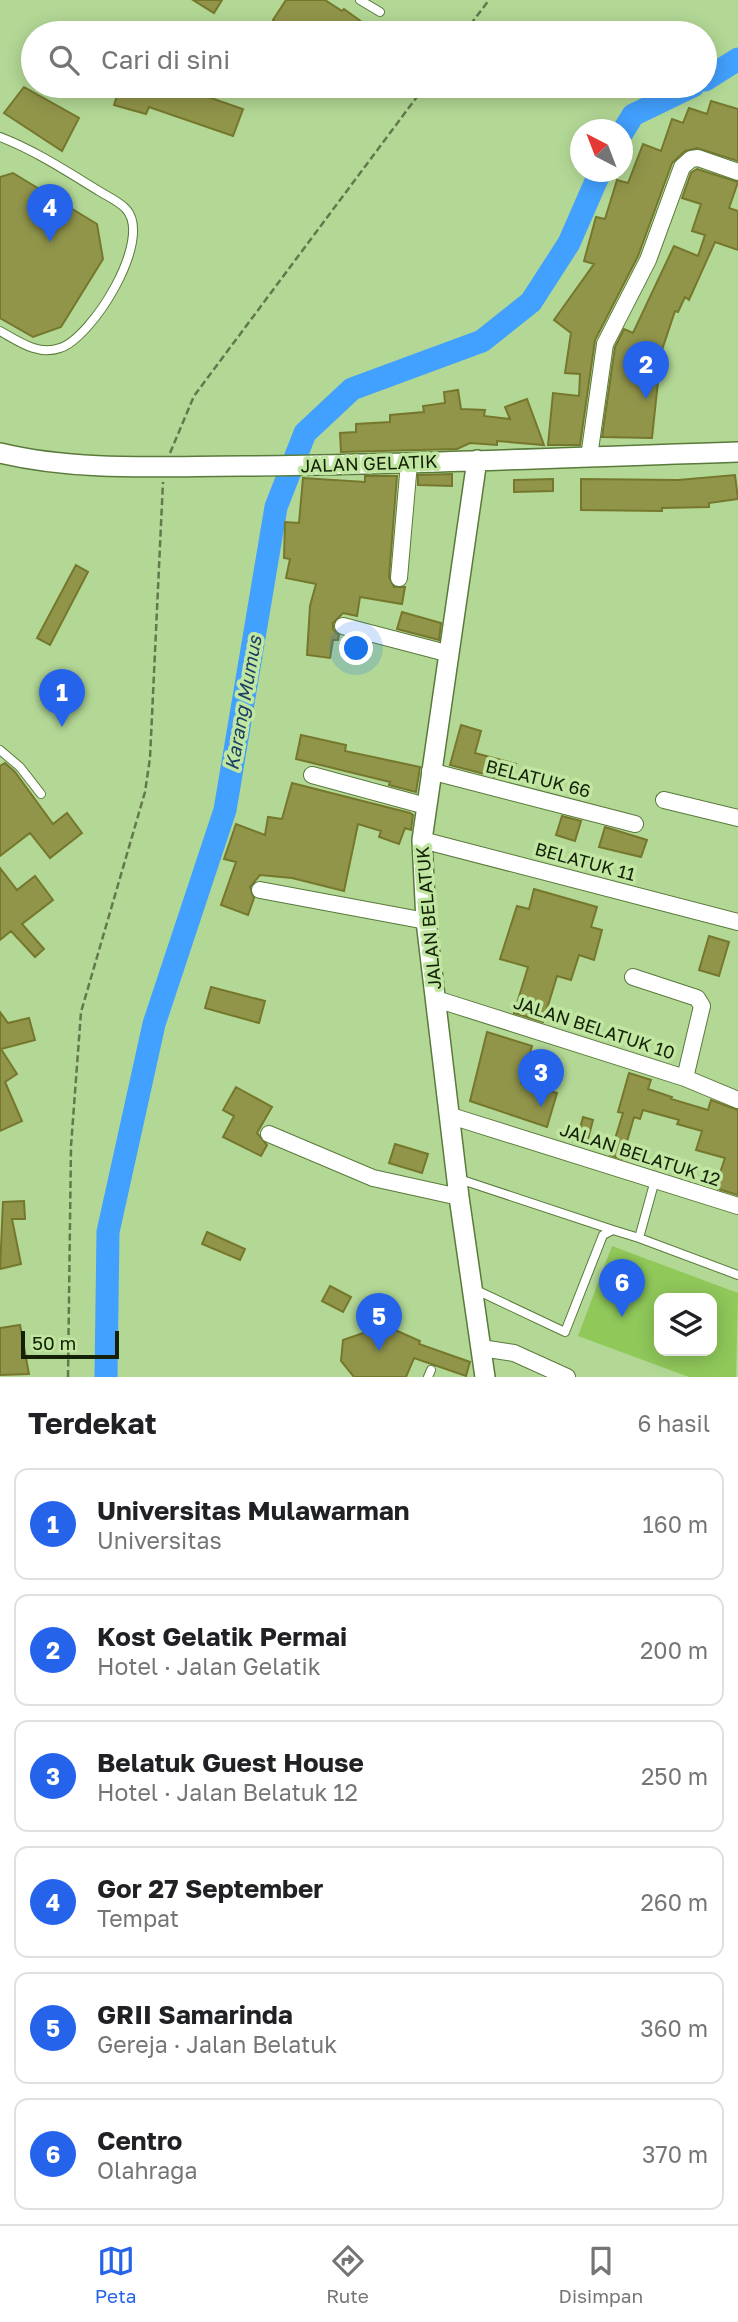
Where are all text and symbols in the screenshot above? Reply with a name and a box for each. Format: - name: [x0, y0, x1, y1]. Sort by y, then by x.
- search box: [21, 21, 717, 98]
- icon: search: [45, 41, 83, 79]
- text: Cari di sini: [101, 44, 230, 75]
- north arrow: [570, 119, 633, 182]
- pin: 4: [27, 184, 73, 242]
- pin: 2: [623, 341, 669, 399]
- street label: JALAN GELATIK: [300, 450, 438, 476]
- your location: [339, 631, 373, 665]
- water label: Karang Mumus: [219, 633, 266, 772]
- pin: 1: [39, 669, 85, 727]
- street label: BELATUK 66: [483, 754, 593, 802]
- street label: BELATUK 11: [533, 837, 638, 885]
- street label: JALAN BELATUK: [411, 846, 445, 991]
- street label: JALAN BELATUK 10: [511, 991, 678, 1063]
- pin: 3: [518, 1049, 564, 1107]
- street label: JALAN BELATUK 12: [557, 1118, 723, 1190]
- pin: 6: [599, 1259, 645, 1317]
- pin: 5: [356, 1293, 402, 1351]
- map controls: [654, 1293, 717, 1356]
- button: layers: [654, 1293, 717, 1356]
- scale bar: [21, 1328, 119, 1360]
- text: 50 m: [32, 1331, 76, 1354]
- text: Terdekat: [28, 1405, 157, 1441]
- text: 6 hasil: [637, 1409, 710, 1437]
- text: Universitas Mulawarman: [97, 1495, 409, 1526]
- text: 1: [47, 1510, 59, 1538]
- text: 160 m: [643, 1510, 708, 1538]
- text: Universitas: [97, 1526, 222, 1554]
- text: Kost Gelatik Permai: [97, 1621, 347, 1652]
- text: 2: [46, 1636, 60, 1664]
- text: 200 m: [640, 1636, 708, 1664]
- text: Hotel · Jalan Gelatik: [97, 1652, 321, 1680]
- text: Belatuk Guest House: [97, 1747, 364, 1778]
- text: 3: [46, 1762, 60, 1790]
- text: 250 m: [641, 1762, 708, 1790]
- text: Hotel · Jalan Belatuk 12: [97, 1778, 358, 1806]
- text: Gor 27 September: [97, 1873, 323, 1904]
- text: 4: [46, 1888, 60, 1916]
- text: 260 m: [640, 1888, 708, 1916]
- text: Tempat: [97, 1904, 179, 1932]
- text: GRII Samarinda: [97, 1999, 293, 2030]
- text: 5: [46, 2014, 60, 2042]
- text: 360 m: [640, 2014, 708, 2042]
- text: Gereja · Jalan Belatuk: [97, 2030, 337, 2058]
- text: Centro: [97, 2125, 182, 2156]
- text: 6: [46, 2140, 60, 2168]
- text: 370 m: [642, 2140, 708, 2168]
- text: Olahraga: [97, 2156, 197, 2184]
- tab: Peta: [95, 2242, 136, 2307]
- tab: Rute: [326, 2242, 369, 2307]
- tab: Disimpan: [559, 2242, 643, 2307]

